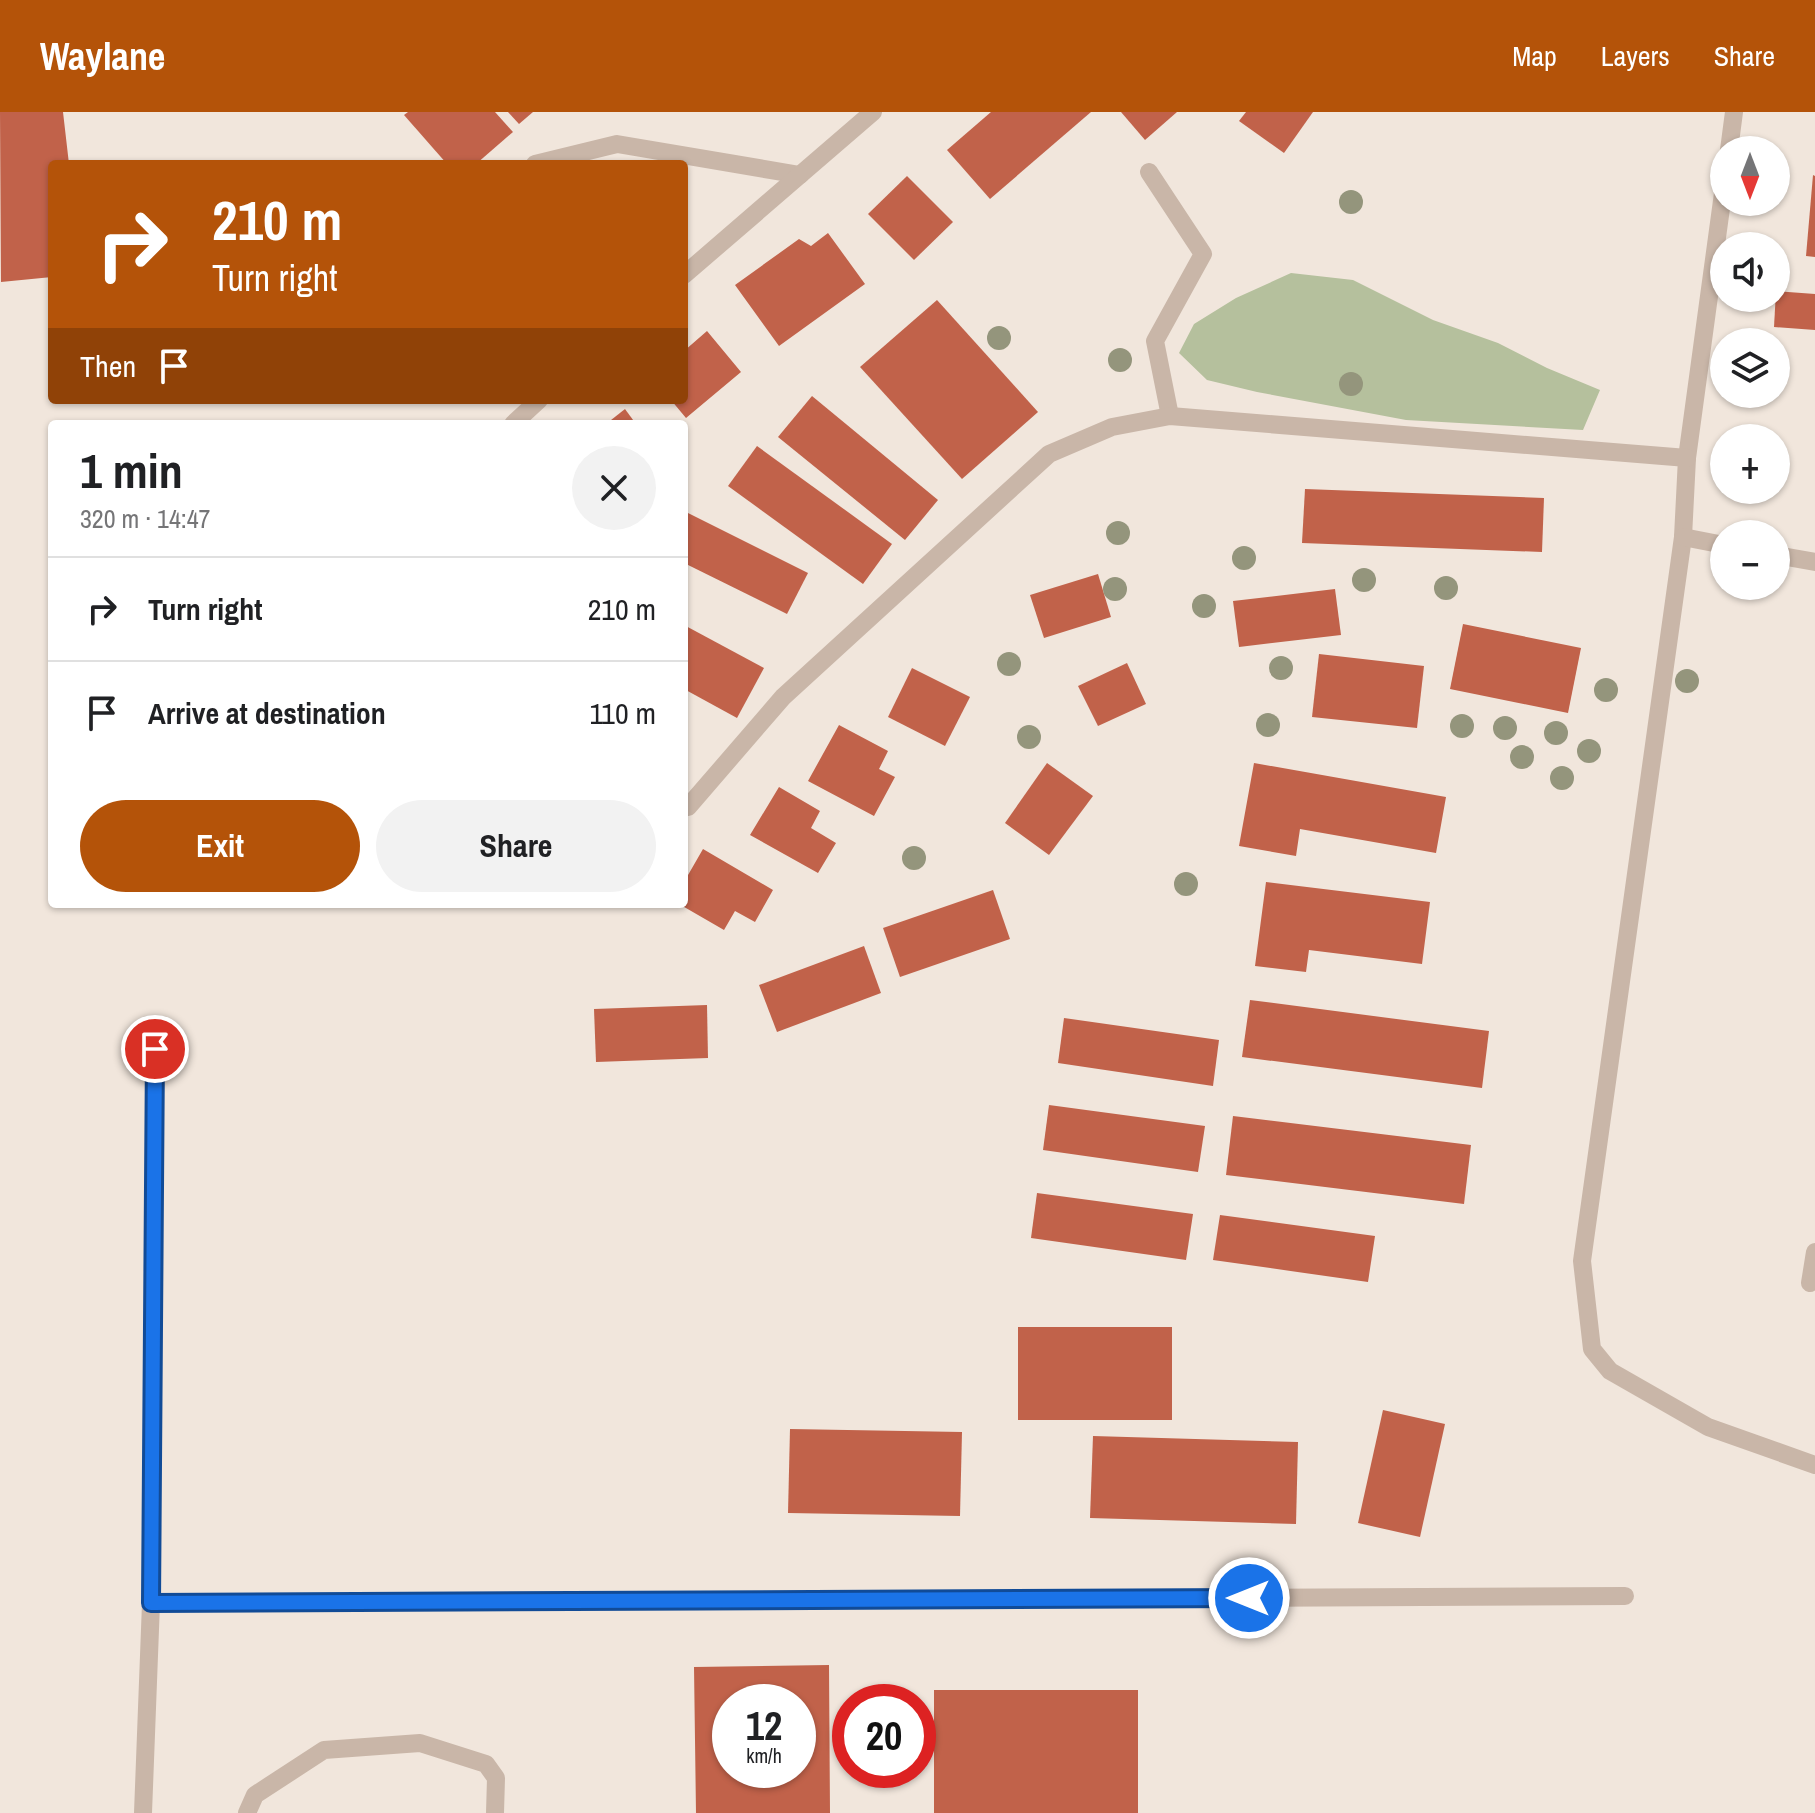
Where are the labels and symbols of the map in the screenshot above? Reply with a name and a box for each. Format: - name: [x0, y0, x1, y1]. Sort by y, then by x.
- north arrow: [1710, 136, 1790, 216]
- pin: [121, 1015, 189, 1083]
- position arrow: [1207, 1556, 1291, 1640]
- speed limit sign: 20: [832, 1684, 936, 1788]

